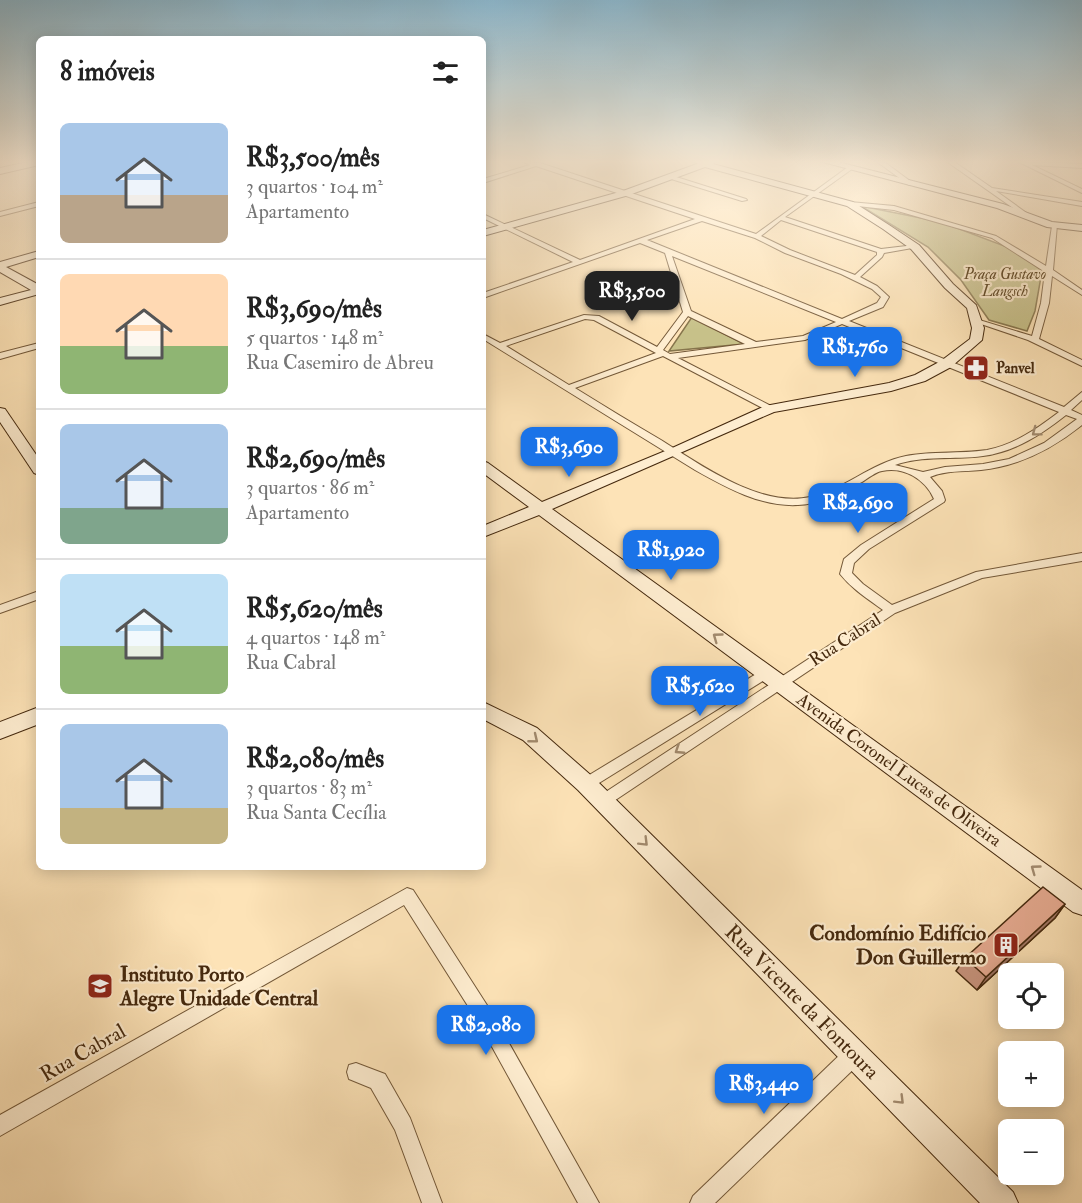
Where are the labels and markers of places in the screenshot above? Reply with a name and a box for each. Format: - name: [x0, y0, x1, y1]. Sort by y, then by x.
- pin: R$3,500: [577, 271, 687, 322]
- pin: R$1,760: [800, 327, 910, 378]
- pharmacy icon: Panvel: [961, 353, 991, 383]
- place label: Panvel: [996, 359, 1035, 378]
- pin: R$3,690: [514, 427, 624, 478]
- pin: R$2,690: [803, 483, 913, 534]
- pin: R$1,920: [616, 530, 726, 581]
- pin: R$5,620: [645, 666, 755, 717]
- place label: Condomínio Edifício Don Guillermo: [809, 920, 986, 971]
- building icon: Condomínio Edifício Don Guillermo: [991, 930, 1021, 960]
- place label: Instituto Porto Alegre Unidade Central: [119, 961, 319, 1012]
- school or university icon: Instituto Porto Alegre Unidade Central: [85, 971, 115, 1001]
- pin: R$2,080: [431, 1005, 541, 1056]
- pin: R$3,440: [709, 1064, 819, 1115]

